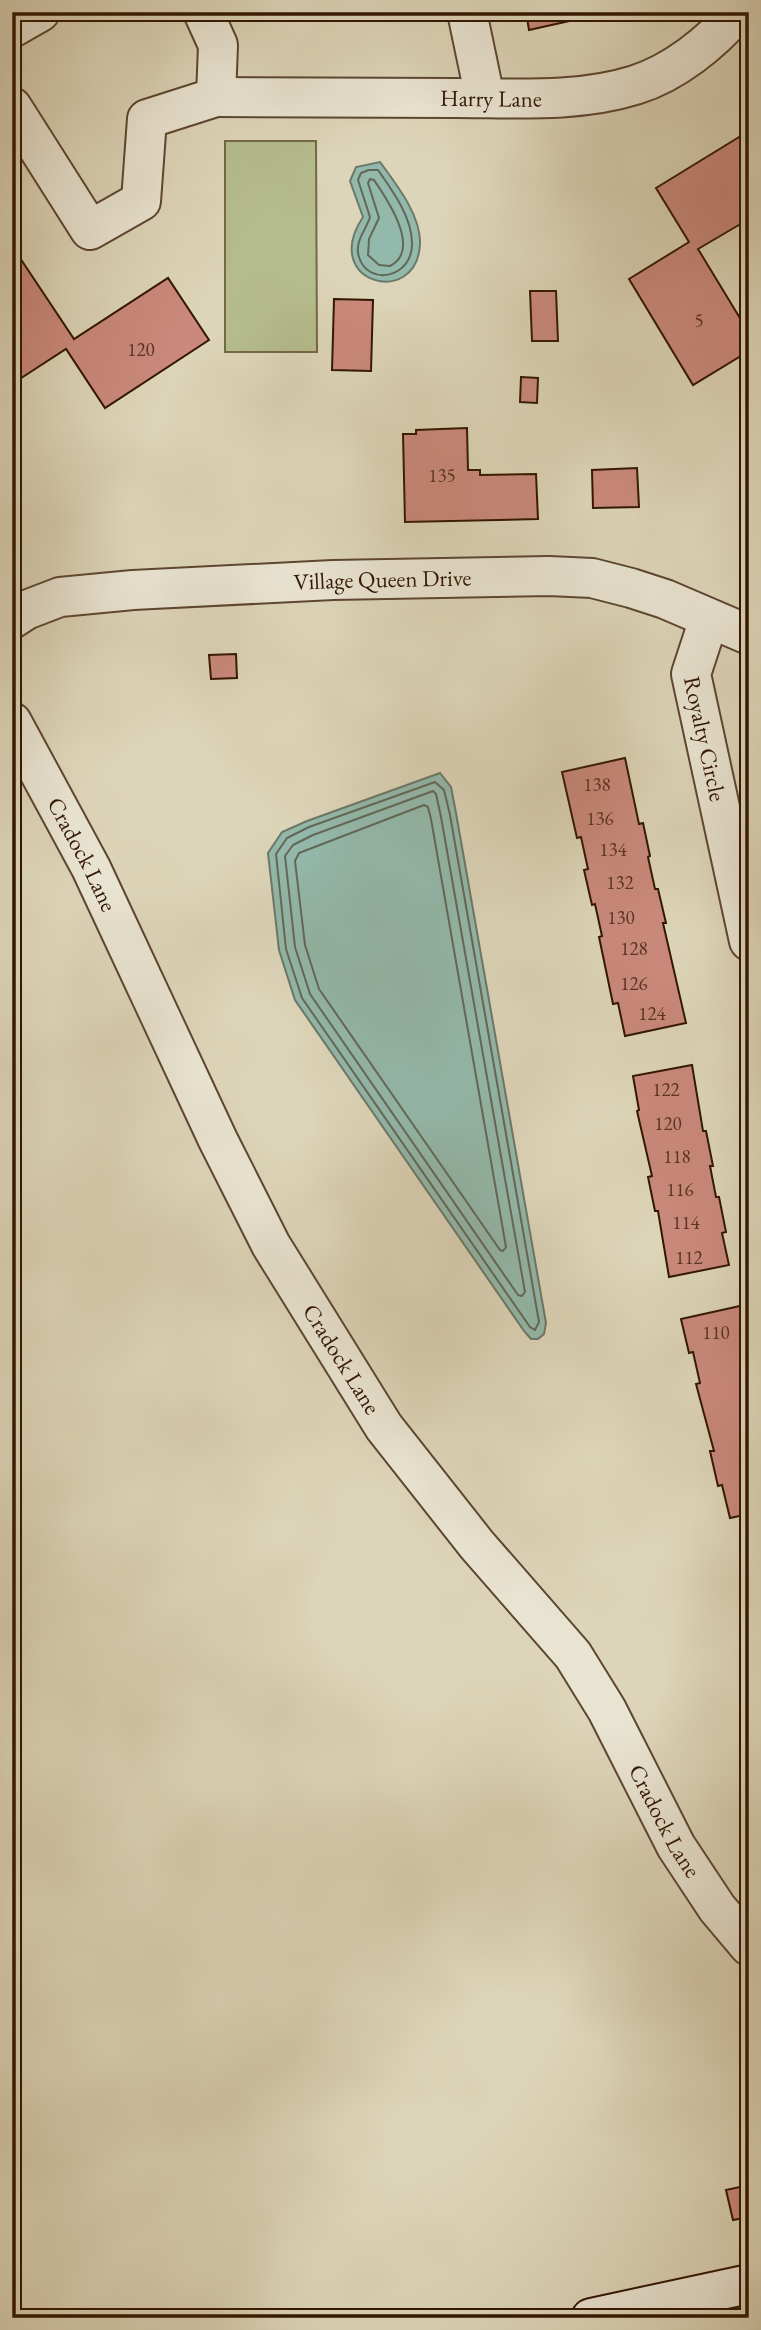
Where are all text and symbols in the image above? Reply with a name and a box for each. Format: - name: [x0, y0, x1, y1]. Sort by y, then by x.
- street label: Harry Lane: [440, 83, 542, 114]
- house number: 5: [694, 308, 704, 333]
- house number: 120: [127, 337, 155, 362]
- house number: 135: [428, 463, 456, 488]
- street label: Village Queen Drive: [293, 562, 472, 597]
- street label: Royalty Circle: [677, 673, 733, 804]
- house number: 138: [583, 772, 611, 797]
- street label: Cradock Lane: [40, 792, 124, 916]
- house number: 136: [586, 806, 614, 831]
- house number: 134: [599, 837, 628, 862]
- house number: 132: [606, 870, 634, 895]
- house number: 130: [607, 905, 635, 930]
- house number: 128: [620, 936, 648, 961]
- house number: 126: [620, 971, 648, 996]
- house number: 124: [638, 1001, 667, 1026]
- house number: 122: [652, 1077, 680, 1102]
- house number: 120: [654, 1111, 682, 1136]
- house number: 118: [663, 1144, 691, 1169]
- house number: 116: [666, 1177, 694, 1202]
- house number: 114: [672, 1210, 701, 1235]
- house number: 112: [675, 1245, 703, 1270]
- street label: Cradock Lane: [296, 1298, 387, 1420]
- house number: 110: [702, 1320, 730, 1345]
- street label: Cradock Lane: [622, 1759, 708, 1883]

